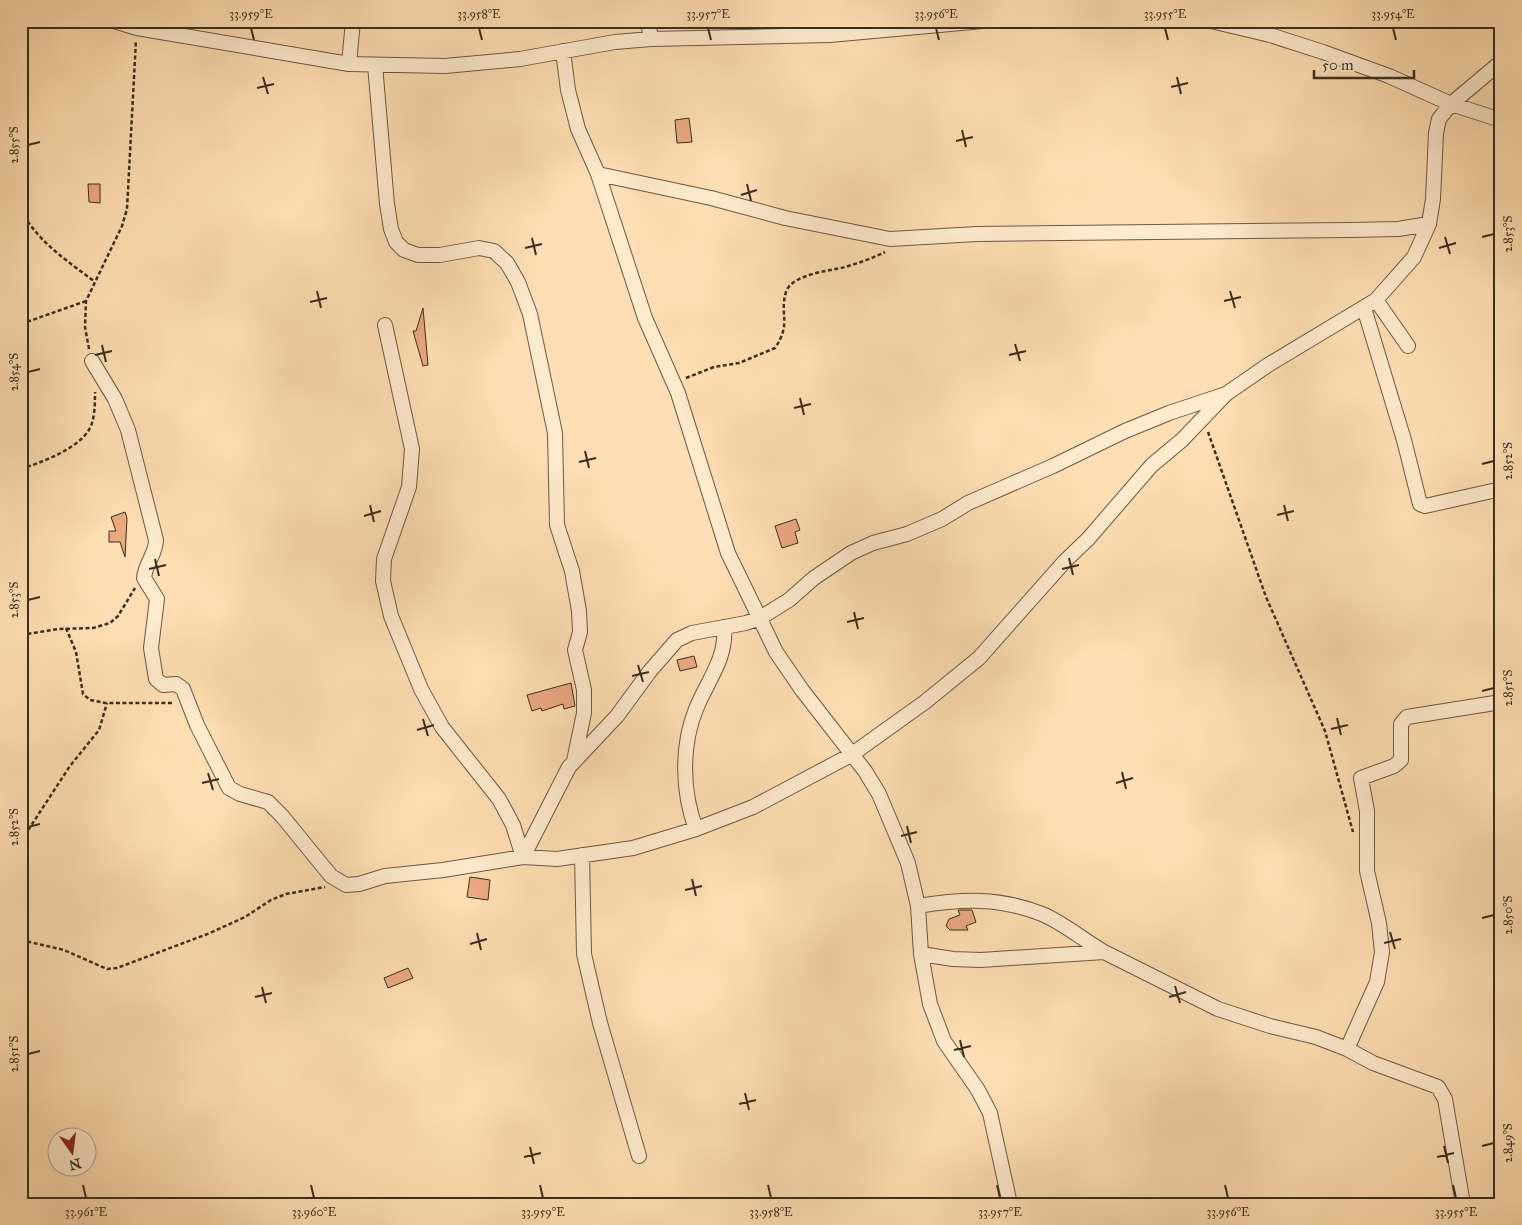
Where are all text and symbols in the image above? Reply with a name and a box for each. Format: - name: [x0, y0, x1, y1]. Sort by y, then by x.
- text: 33.959°E: [229, 7, 273, 21]
- text: 33.958°E: [457, 7, 501, 21]
- text: 33.957°E: [686, 7, 730, 21]
- text: 33.956°E: [914, 7, 958, 21]
- text: 33.955°E: [1144, 7, 1187, 21]
- text: 33.954°E: [1371, 7, 1415, 21]
- scale bar: [1314, 48, 1414, 80]
- text: 50 m: [1322, 56, 1354, 74]
- text: 2.855°S: [7, 126, 21, 164]
- text: 2.853°S: [1501, 216, 1515, 252]
- text: 2.854°S: [7, 353, 21, 391]
- text: 2.852°S: [1501, 442, 1515, 480]
- text: 2.853°S: [7, 582, 21, 618]
- text: 2.851°S: [1501, 670, 1515, 706]
- text: 2.852°S: [7, 808, 21, 846]
- text: 2.850°S: [1501, 895, 1515, 934]
- text: 2.851°S: [7, 1036, 21, 1072]
- text: 2.849°S: [1501, 1123, 1515, 1163]
- north arrow: [48, 1128, 98, 1178]
- text: N: [67, 1154, 83, 1174]
- text: 33.961°E: [65, 1205, 108, 1219]
- text: 33.960°E: [292, 1205, 337, 1219]
- text: 33.959°E: [521, 1205, 565, 1219]
- text: 33.958°E: [749, 1205, 793, 1219]
- text: 33.957°E: [978, 1205, 1022, 1219]
- text: 33.956°E: [1206, 1205, 1250, 1219]
- text: 33.955°E: [1435, 1205, 1478, 1219]

